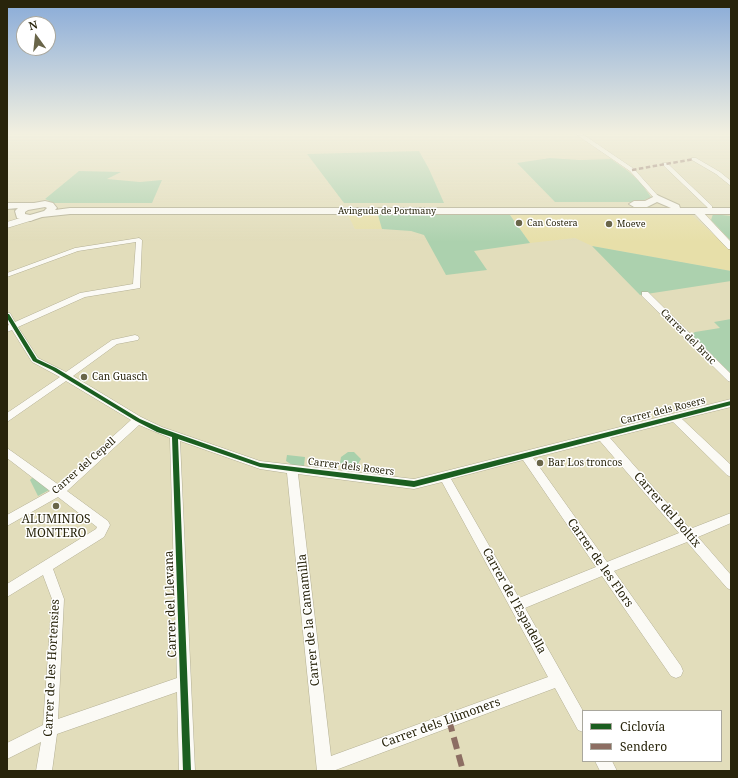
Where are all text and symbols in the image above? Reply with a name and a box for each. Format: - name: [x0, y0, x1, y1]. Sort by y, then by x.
- north arrow: [16, 16, 56, 56]
- text: N: [27, 17, 39, 33]
- street label: Avinguda de Portmany: [338, 206, 436, 216]
- marker: Can Costera: [514, 218, 524, 228]
- place label: Can Costera: [527, 218, 578, 228]
- marker: Moeve: [604, 219, 614, 229]
- place label: Moeve: [617, 219, 645, 229]
- street label: Carrer del Bruc: [658, 307, 718, 367]
- place label: Can Guasch: [92, 371, 148, 383]
- marker: Can Guasch: [79, 372, 89, 382]
- street label: Carrer dels Rosers: [619, 395, 707, 427]
- street label: Carrer del Cepell: [50, 435, 118, 497]
- street label: Carrer dels Rosers: [307, 456, 395, 478]
- place label: Bar Los troncos: [548, 457, 622, 469]
- marker: Bar Los troncos: [535, 458, 545, 468]
- street label: Carrer del Boltix: [630, 470, 704, 550]
- marker: ALUMINIOS MONTERO: [51, 501, 61, 511]
- place label: ALUMINIOS MONTERO: [21, 513, 91, 541]
- street label: Carrer de les Flors: [564, 516, 636, 610]
- street label: Carrer de l'Espadella: [479, 546, 549, 656]
- street label: Carrer del Llevana: [162, 550, 180, 658]
- street label: Carrer de la Camamilla: [295, 553, 323, 687]
- street label: Carrer de les Hortensies: [41, 599, 63, 737]
- street label: Carrer dels Llimoners: [380, 695, 502, 751]
- legend: [582, 710, 722, 762]
- text: Ciclovía: [620, 718, 665, 735]
- text: Sendero: [620, 738, 667, 755]

